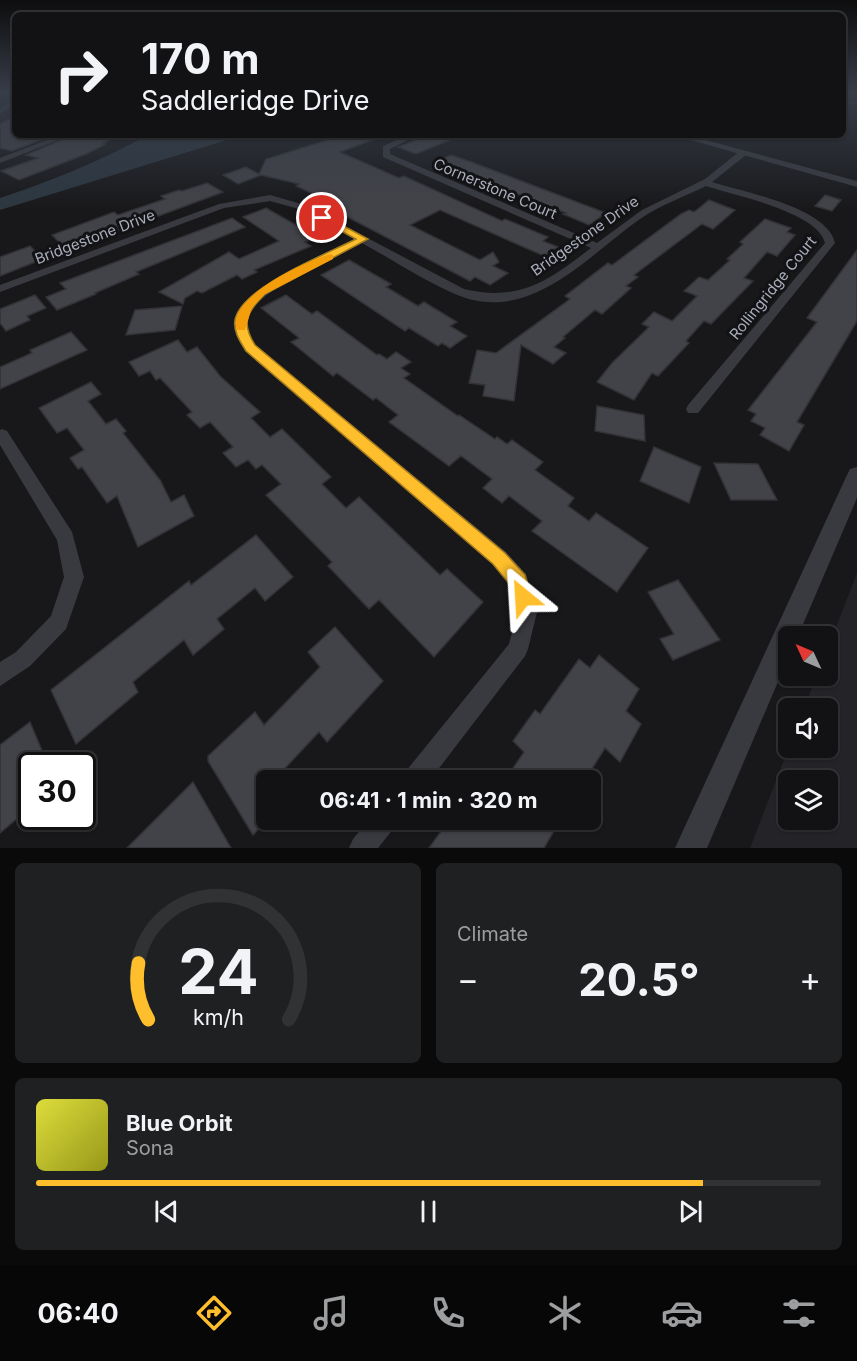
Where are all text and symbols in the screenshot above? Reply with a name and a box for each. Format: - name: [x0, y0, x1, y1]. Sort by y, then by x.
- text: 170 m: [141, 33, 259, 84]
- icon: right: [42, 36, 120, 114]
- text: Saddleridge Drive: [141, 84, 369, 117]
- street label: Cornerstone Court: [431, 154, 560, 223]
- street label: Bridgestone Drive: [527, 191, 642, 280]
- pin: [296, 192, 347, 243]
- icon: arrive: [305, 201, 338, 234]
- street label: Bridgestone Drive: [32, 205, 158, 268]
- street label: Rollingridge Court: [725, 232, 820, 343]
- position arrow: [491, 565, 555, 629]
- north arrow: [778, 626, 838, 686]
- map controls: [778, 626, 838, 830]
- button: sound: [778, 698, 838, 758]
- speed limit sign: 30: [18, 752, 96, 830]
- button: layers: [778, 770, 838, 830]
- text: 06:41 · 1 min · 320 m: [319, 787, 538, 813]
- text: Climate: [457, 922, 528, 946]
- text: 24: [178, 934, 258, 1009]
- text: 20.5°: [578, 952, 700, 1007]
- text: −: [457, 959, 479, 999]
- text: +: [799, 959, 821, 999]
- text: km/h: [193, 1004, 243, 1030]
- text: Blue Orbit: [126, 1110, 233, 1136]
- text: Sona: [126, 1136, 174, 1160]
- icon: previous: [150, 1195, 183, 1228]
- icon: pause: [412, 1195, 445, 1228]
- icon: next: [674, 1195, 707, 1228]
- icon: directions: [193, 1292, 235, 1334]
- icon: music: [310, 1292, 352, 1334]
- icon: phone: [427, 1292, 469, 1334]
- icon: climate: [544, 1292, 586, 1334]
- icon: car: [661, 1292, 703, 1334]
- icon: filters: [778, 1292, 820, 1334]
- text: 06:40: [37, 1297, 119, 1330]

